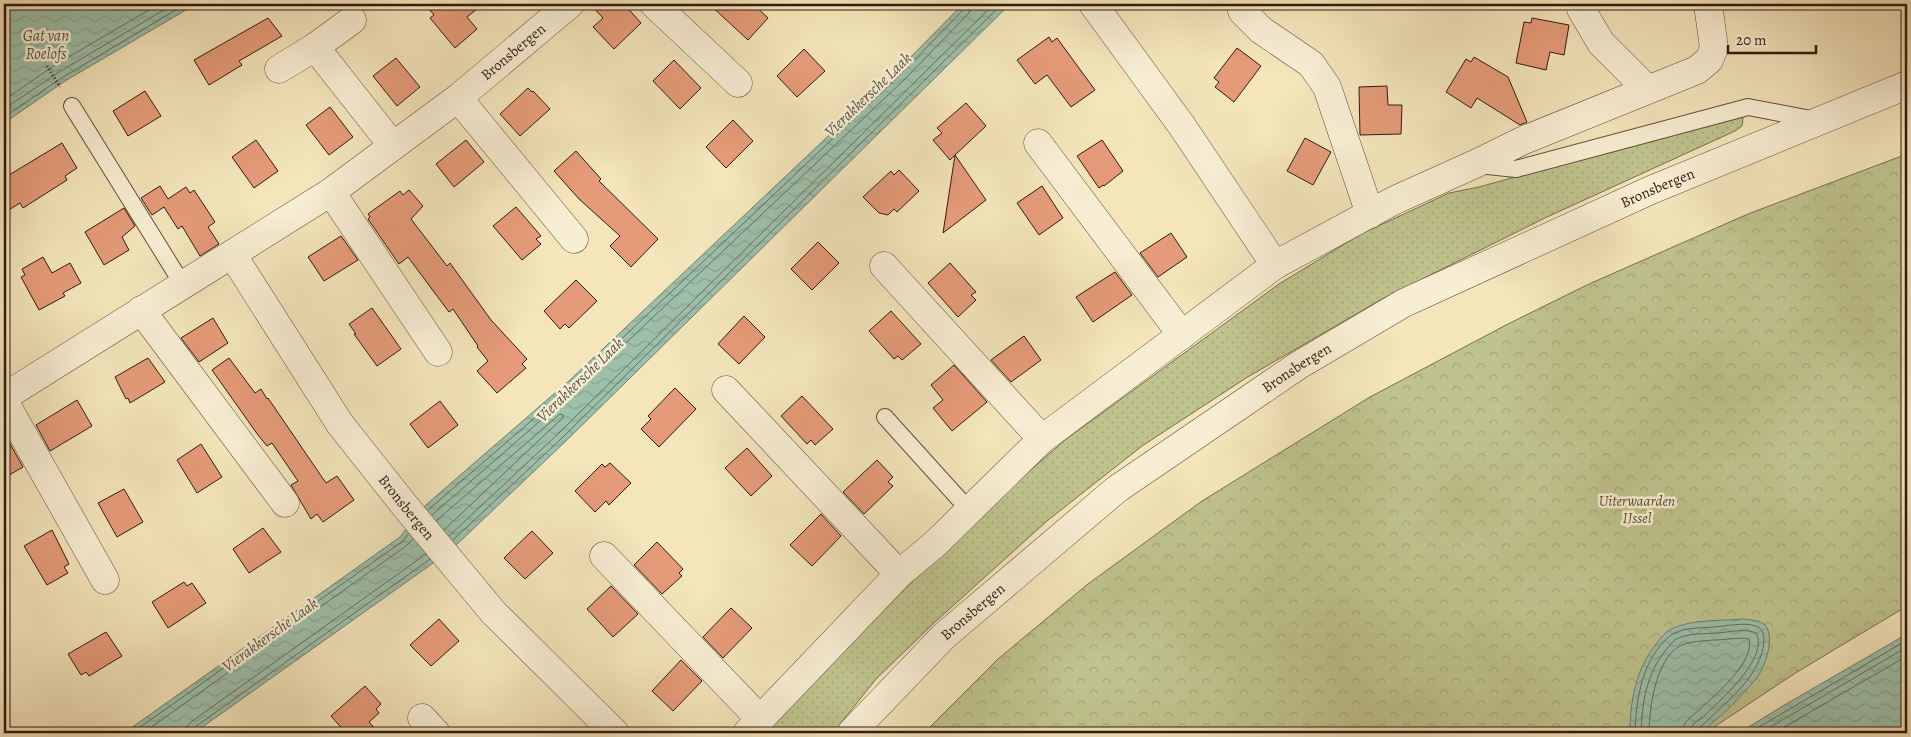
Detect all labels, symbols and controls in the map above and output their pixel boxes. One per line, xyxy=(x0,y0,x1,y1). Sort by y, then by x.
street label: Bronsbergen xyxy=(477,19,550,85)
scale bar xyxy=(1728,22,1816,54)
water label: Gat van Roelofs xyxy=(23,25,69,65)
text: 20 m xyxy=(1736,30,1767,50)
water label: Vierakkersche Laak xyxy=(820,48,916,142)
street label: Bronsbergen xyxy=(1617,163,1698,213)
water label: Vierakkersche Laak xyxy=(532,333,628,427)
street label: Bronsbergen xyxy=(1258,338,1335,397)
street label: Bronsbergen xyxy=(374,470,439,544)
park label: Uiterwaarden IJssel xyxy=(1599,491,1675,528)
street label: Bronsbergen xyxy=(936,579,1009,645)
water label: Vierakkersche Laak xyxy=(218,593,322,677)

